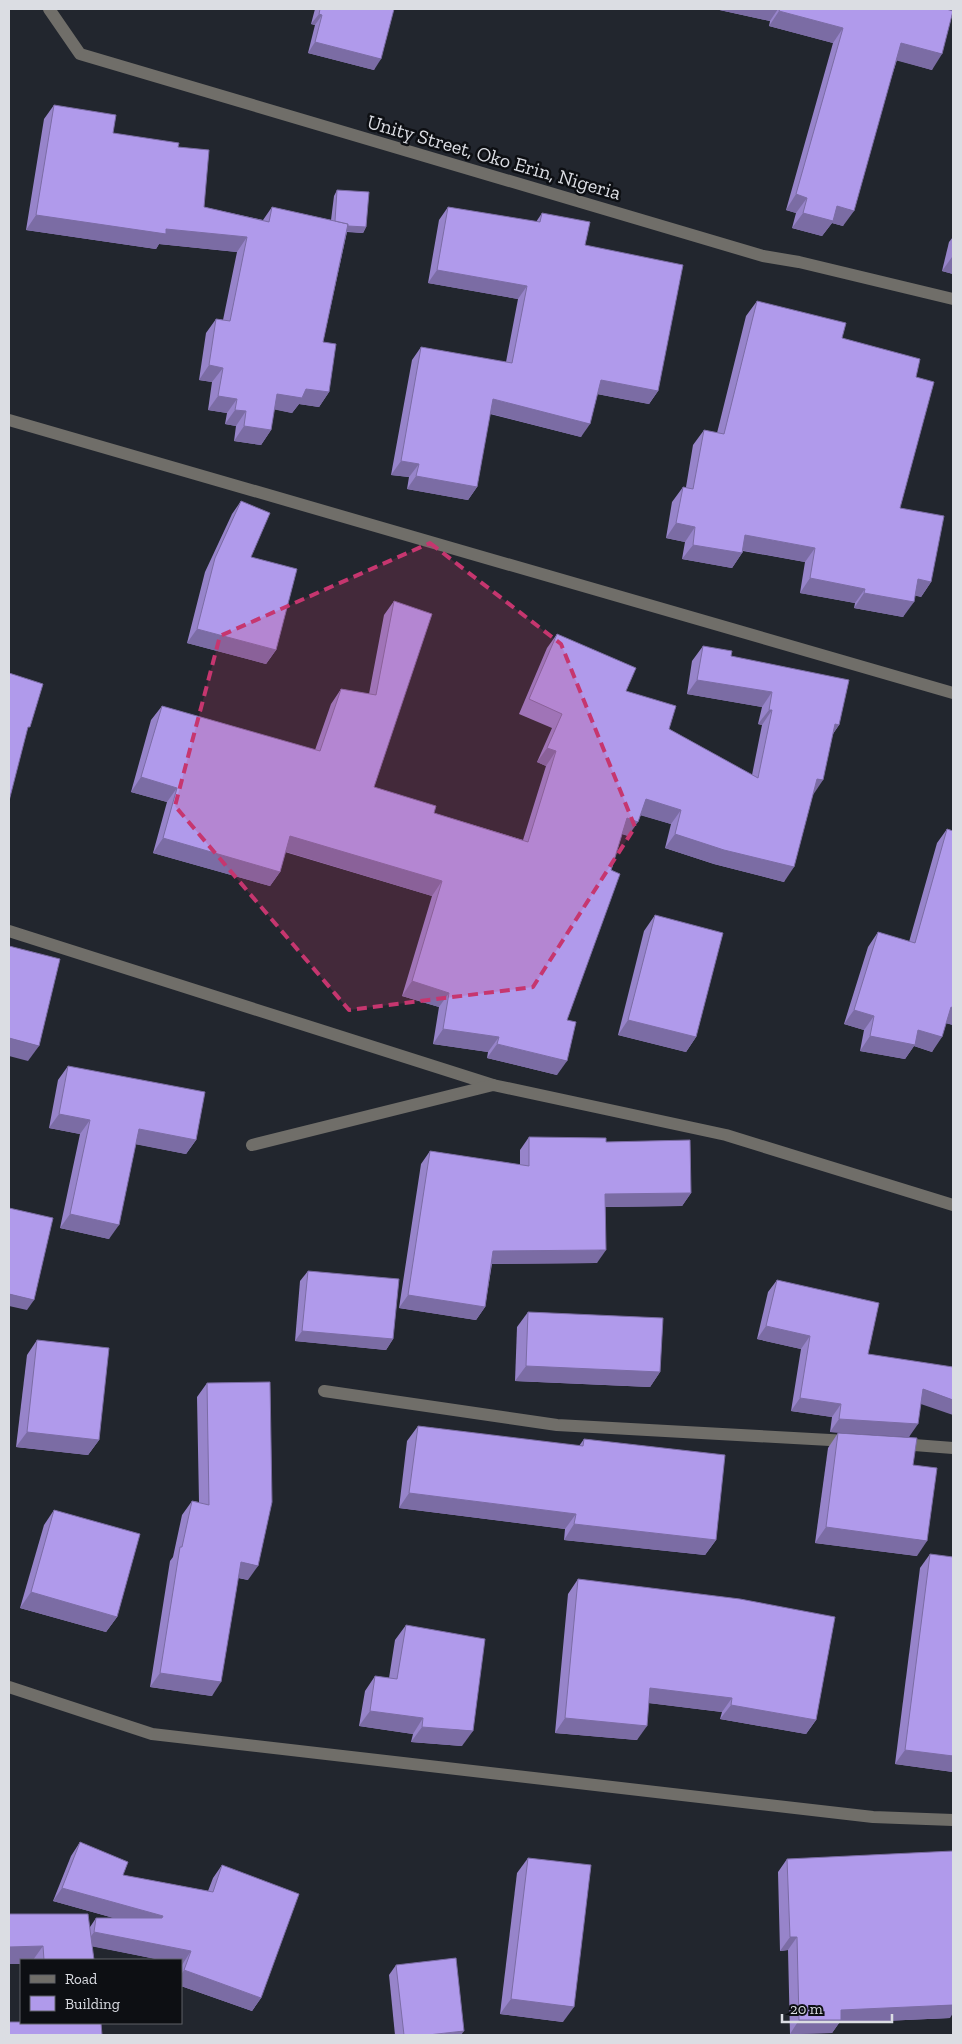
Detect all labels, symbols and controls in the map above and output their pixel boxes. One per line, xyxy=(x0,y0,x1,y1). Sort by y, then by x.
street label: Unity Street, Oko Erin, Nigeria xyxy=(364,109,624,205)
legend xyxy=(20,1959,182,2024)
text: Road xyxy=(65,1970,98,1988)
scale bar xyxy=(782,1992,892,2024)
text: Building xyxy=(65,1995,120,2013)
text: 20 m xyxy=(790,2000,823,2018)

